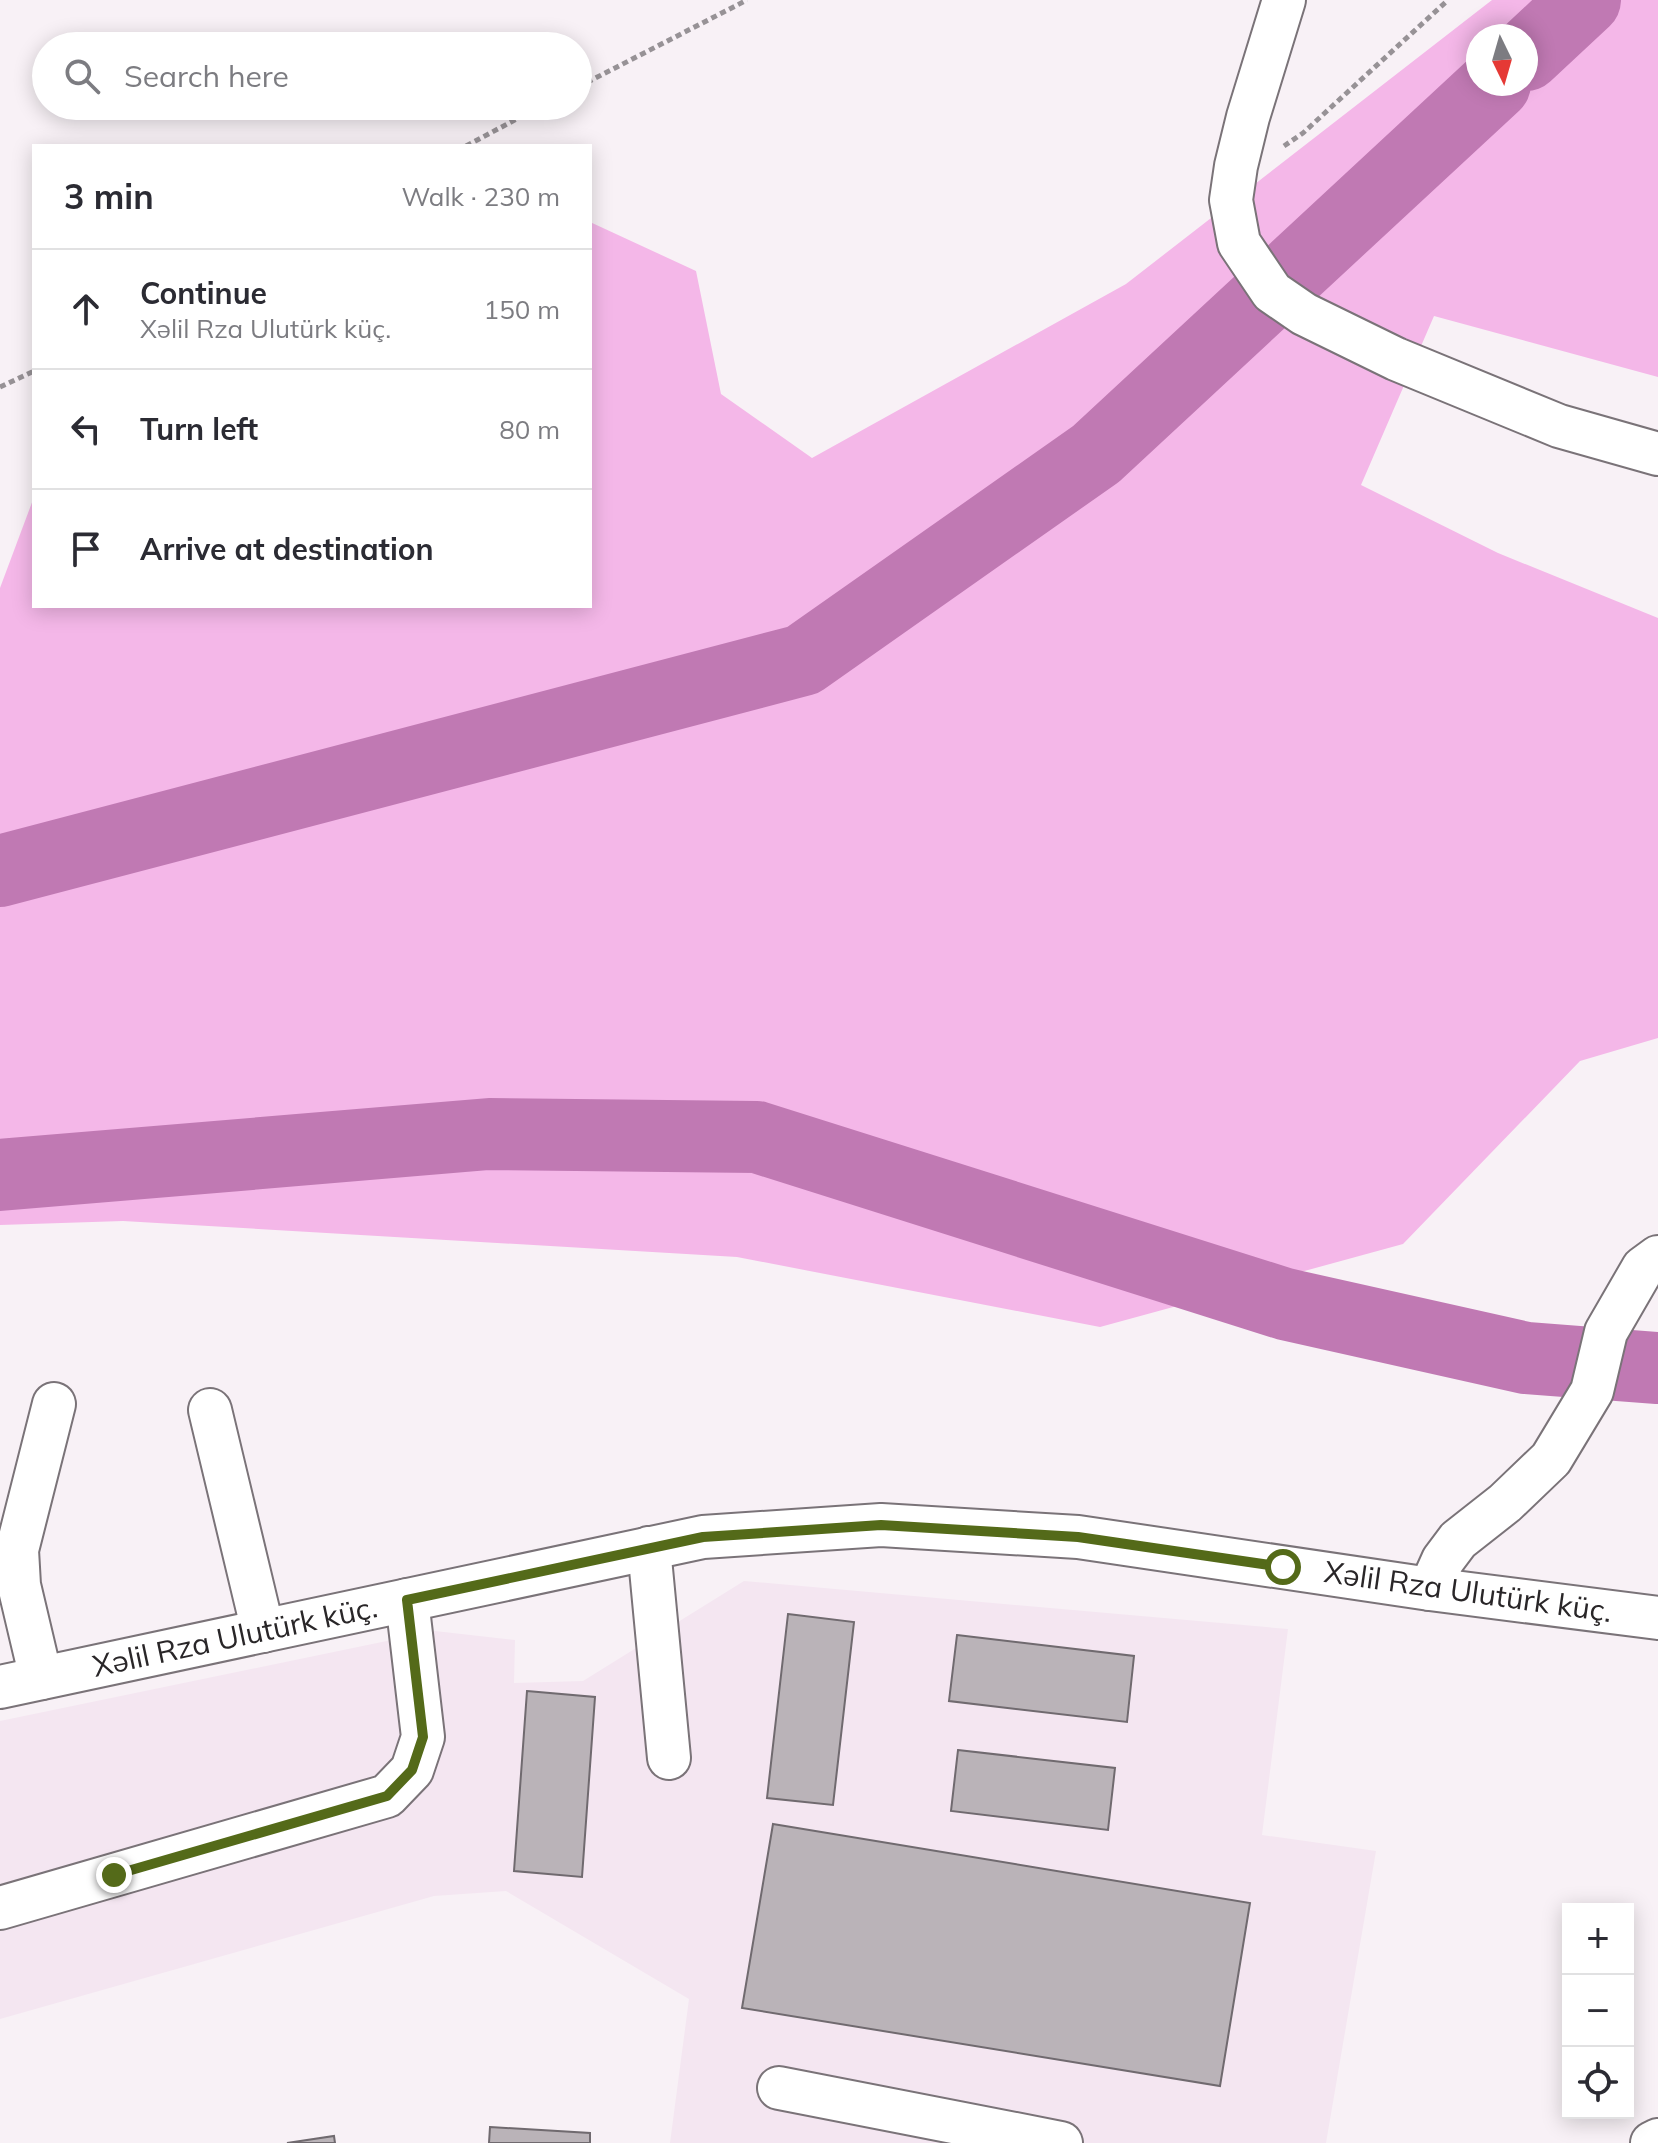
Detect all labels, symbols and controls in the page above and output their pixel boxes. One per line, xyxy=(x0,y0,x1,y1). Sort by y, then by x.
north arrow xyxy=(1466,24,1538,96)
search box xyxy=(32,32,592,120)
icon: search xyxy=(60,54,104,98)
text: Search here xyxy=(124,57,289,95)
text: 3 min xyxy=(64,175,154,218)
text: Walk · 230 m xyxy=(401,180,560,213)
text: Continue xyxy=(140,274,267,312)
icon: ahead xyxy=(64,287,108,331)
text: 150 m xyxy=(484,293,560,326)
text: Xəlil Rza Ulutürk küç. xyxy=(140,312,391,345)
icon: left xyxy=(64,407,108,451)
text: Turn left xyxy=(140,410,258,448)
text: 80 m xyxy=(499,413,560,446)
icon: arrive xyxy=(64,527,108,571)
text: Arrive at destination xyxy=(140,530,434,568)
route start xyxy=(1265,1549,1301,1585)
street label: Xəlil Rza Ulutürk küç. xyxy=(1322,1552,1614,1630)
street label: Xəlil Rza Ulutürk küç. xyxy=(89,1587,381,1685)
route end xyxy=(96,1857,132,1893)
map controls xyxy=(1562,1903,1634,2119)
button: + xyxy=(1562,1903,1634,1975)
button: − xyxy=(1562,1975,1634,2047)
button: locate xyxy=(1562,2047,1634,2119)

